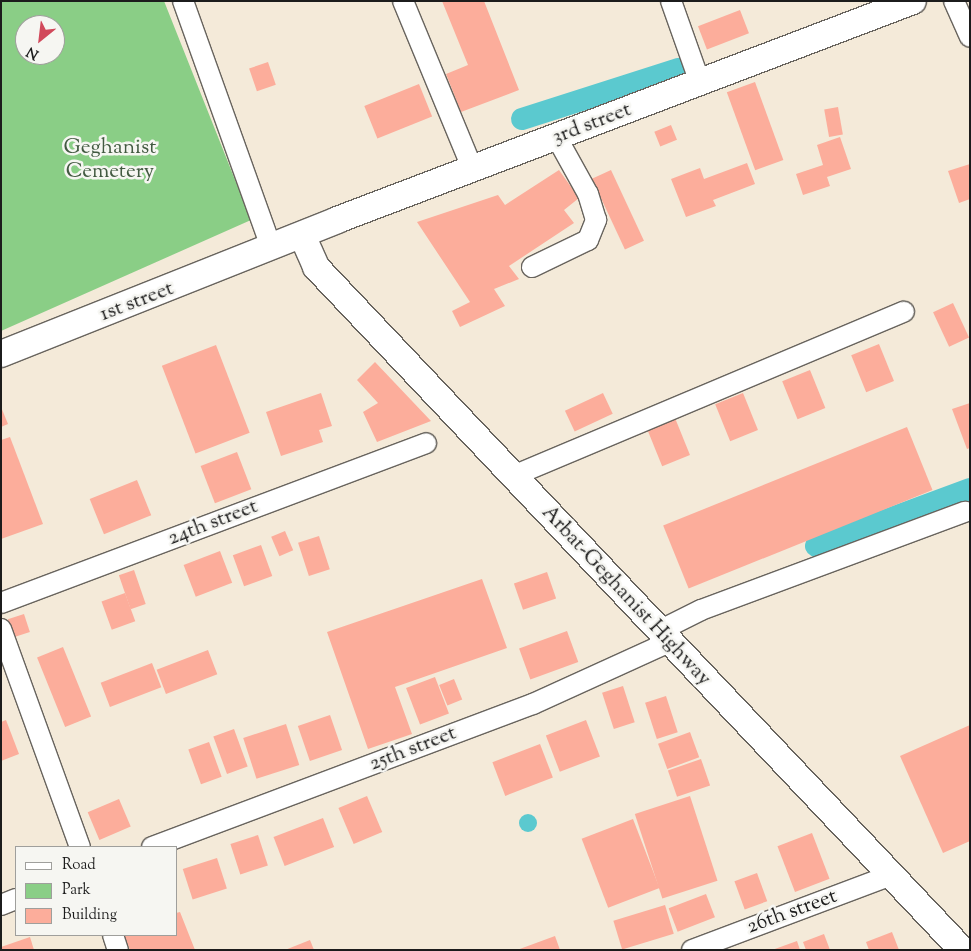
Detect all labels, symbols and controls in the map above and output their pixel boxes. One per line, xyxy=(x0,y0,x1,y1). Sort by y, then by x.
north arrow xyxy=(15,15,65,65)
text: N xyxy=(23,41,43,64)
street label: 3rd street xyxy=(549,97,635,151)
park label: Geghanist Cemetery xyxy=(63,135,157,185)
street label: 1st street xyxy=(97,276,177,328)
street label: 24th street xyxy=(165,494,261,552)
street label: Arbat-Geghanist Highway xyxy=(536,501,716,691)
street label: 25th street xyxy=(366,721,460,777)
legend xyxy=(15,846,178,936)
text: Road xyxy=(62,855,96,876)
text: Park xyxy=(62,880,91,901)
street label: 26th street xyxy=(743,884,841,940)
text: Building xyxy=(62,905,117,926)

